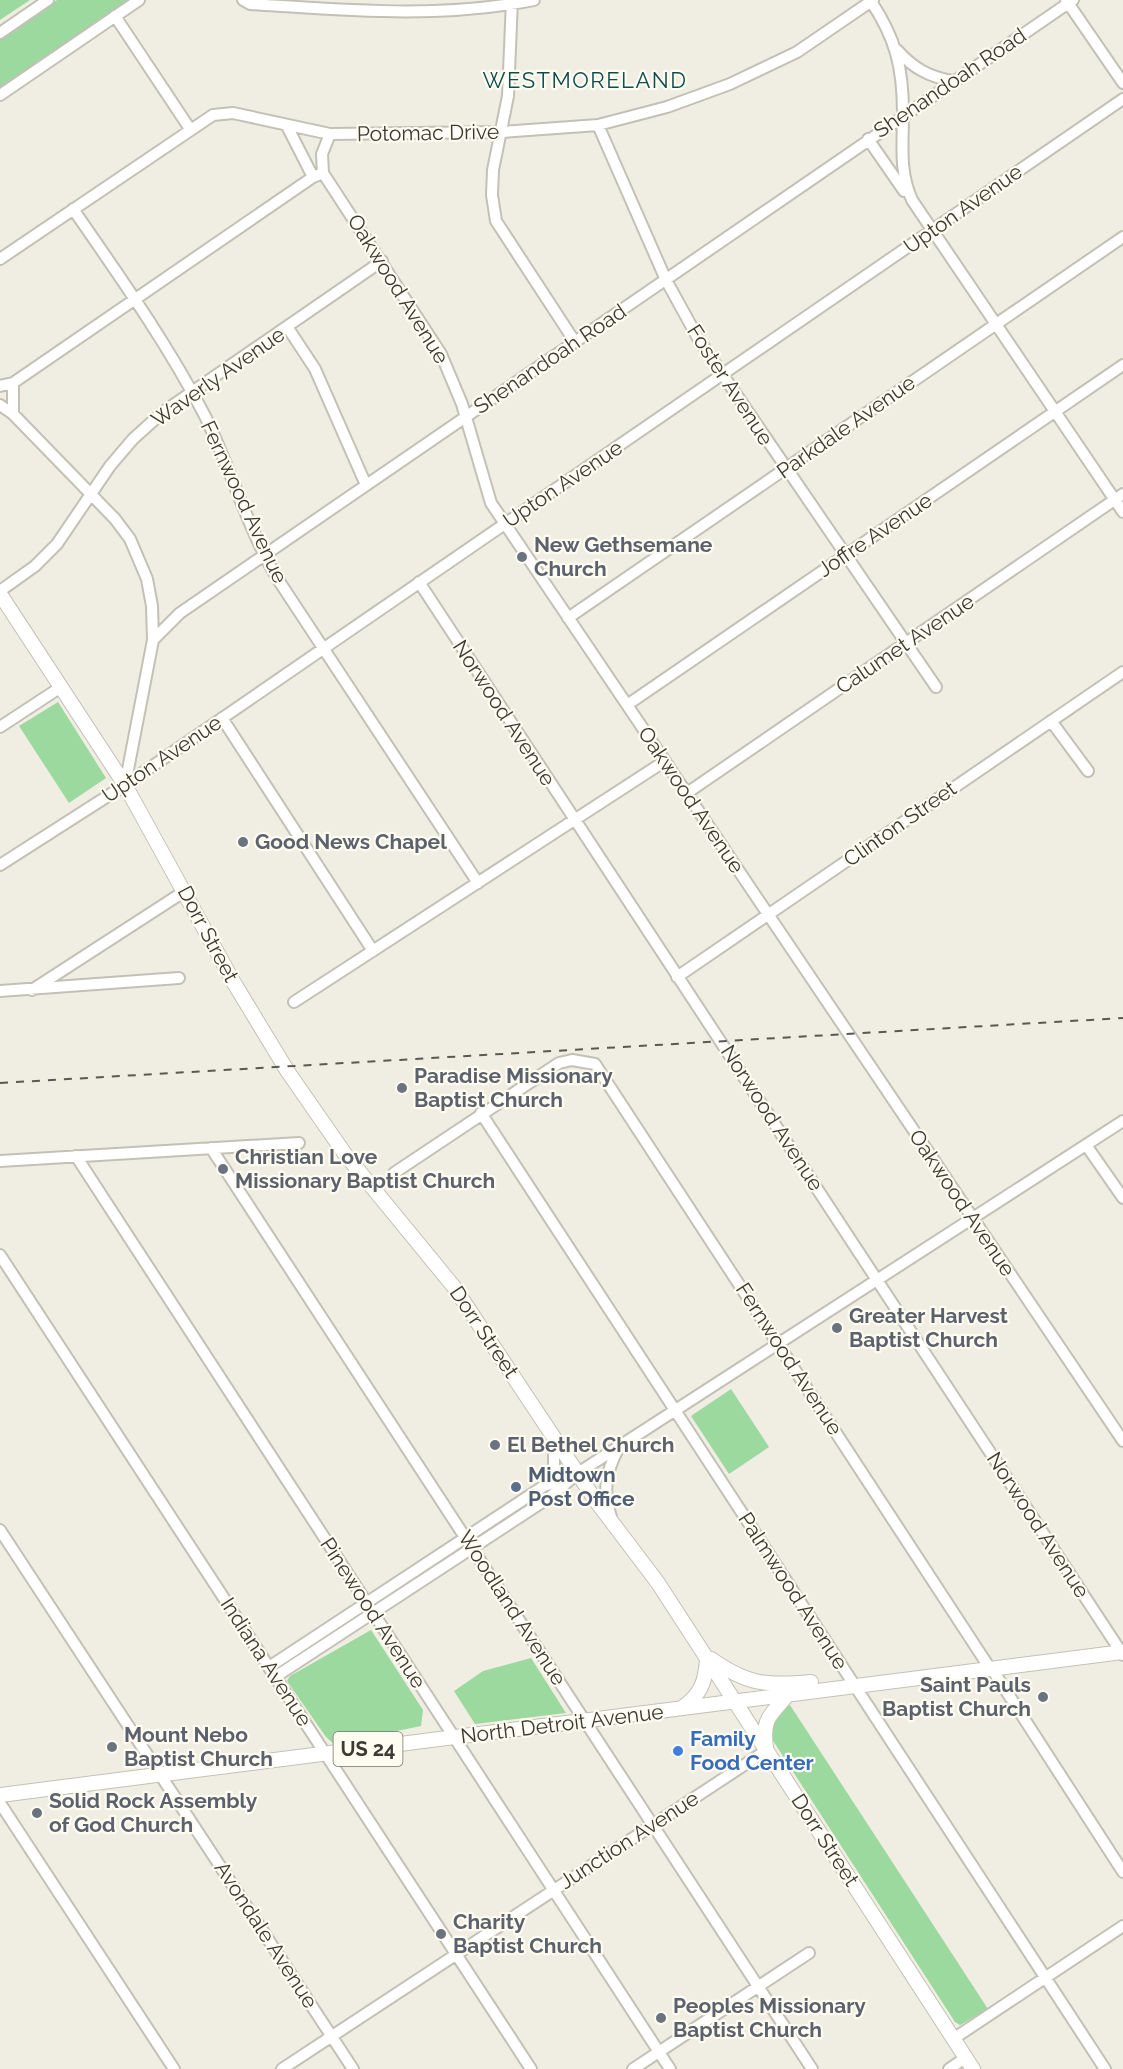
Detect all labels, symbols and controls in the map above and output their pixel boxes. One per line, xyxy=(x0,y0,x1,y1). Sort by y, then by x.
street label: Shenandoah Road xyxy=(869,22,1031,143)
district label: WESTMORELAND xyxy=(482,67,688,93)
street label: Potomac Drive xyxy=(357,119,499,146)
street label: Upton Avenue xyxy=(899,159,1027,259)
street label: Oakwood Avenue xyxy=(342,209,454,368)
street label: Shenandoah Road xyxy=(469,298,631,419)
street label: Foster Avenue xyxy=(682,320,779,450)
street label: Waverly Avenue xyxy=(146,321,289,432)
street label: Parkdale Avenue xyxy=(772,370,920,484)
street label: Fernwood Avenue xyxy=(196,417,293,587)
street label: Upton Avenue xyxy=(498,434,627,533)
street label: Joffre Avenue xyxy=(813,487,937,582)
place label: New Gethsemane Church xyxy=(534,532,713,581)
marker: New Gethsemane Church xyxy=(515,550,529,564)
street label: Calumet Avenue xyxy=(831,588,978,699)
street label: Norwood Avenue xyxy=(448,635,561,790)
street label: Upton Avenue xyxy=(97,709,226,808)
street label: Oakwood Avenue xyxy=(633,722,750,878)
street label: Clinton Street xyxy=(838,775,961,872)
place label: Good News Chapel xyxy=(255,829,447,854)
marker: Good News Chapel xyxy=(236,835,250,849)
street label: Dorr Street xyxy=(173,881,244,986)
street label: Norwood Avenue xyxy=(716,1040,829,1195)
place label: Paradise Missionary Baptist Church xyxy=(414,1063,613,1112)
marker: Paradise Missionary Baptist Church xyxy=(395,1081,409,1095)
street label: Oakwood Avenue xyxy=(904,1125,1021,1281)
place label: Christian Love Missionary Baptist Church xyxy=(235,1144,495,1193)
marker: Christian Love Missionary Baptist Church xyxy=(216,1162,230,1176)
street label: Fernwood Avenue xyxy=(731,1278,848,1440)
street label: Dorr Street xyxy=(445,1281,524,1382)
place label: Greater Harvest Baptist Church xyxy=(849,1303,1008,1352)
marker: Greater Harvest Baptist Church xyxy=(830,1321,844,1335)
place label: El Bethel Church xyxy=(507,1432,675,1457)
marker: El Bethel Church xyxy=(488,1438,502,1452)
street label: Norwood Avenue xyxy=(982,1447,1095,1602)
place label: Midtown Post Office xyxy=(528,1462,635,1511)
marker: Midtown Post Office xyxy=(509,1480,523,1494)
street label: Palmwood Avenue xyxy=(733,1507,854,1674)
street label: Woodland Avenue xyxy=(453,1526,572,1690)
street label: Pinewood Avenue xyxy=(315,1533,432,1693)
street label: Indiana Avenue xyxy=(215,1593,317,1731)
place label: Saint Pauls Baptist Church xyxy=(882,1672,1031,1721)
marker: Saint Pauls Baptist Church xyxy=(1036,1690,1050,1704)
street label: North Detroit Avenue xyxy=(459,1699,665,1748)
place label: Mount Nebo Baptist Church xyxy=(124,1722,273,1771)
place label: Family Food Center xyxy=(690,1726,814,1775)
road number: US 24 xyxy=(334,1732,403,1766)
marker: Mount Nebo Baptist Church xyxy=(105,1740,119,1754)
marker: Family Food Center xyxy=(671,1744,685,1758)
street label: Junction Avenue xyxy=(554,1785,703,1894)
place label: Solid Rock Assembly of God Church xyxy=(49,1788,258,1837)
street label: Dorr Street xyxy=(786,1789,865,1891)
marker: Solid Rock Assembly of God Church xyxy=(30,1806,44,1820)
street label: Avondale Avenue xyxy=(210,1857,323,2013)
place label: Charity Baptist Church xyxy=(453,1909,602,1958)
marker: Charity Baptist Church xyxy=(434,1927,448,1941)
place label: Peoples Missionary Baptist Church xyxy=(673,1993,866,2042)
marker: Peoples Missionary Baptist Church xyxy=(654,2011,668,2025)

